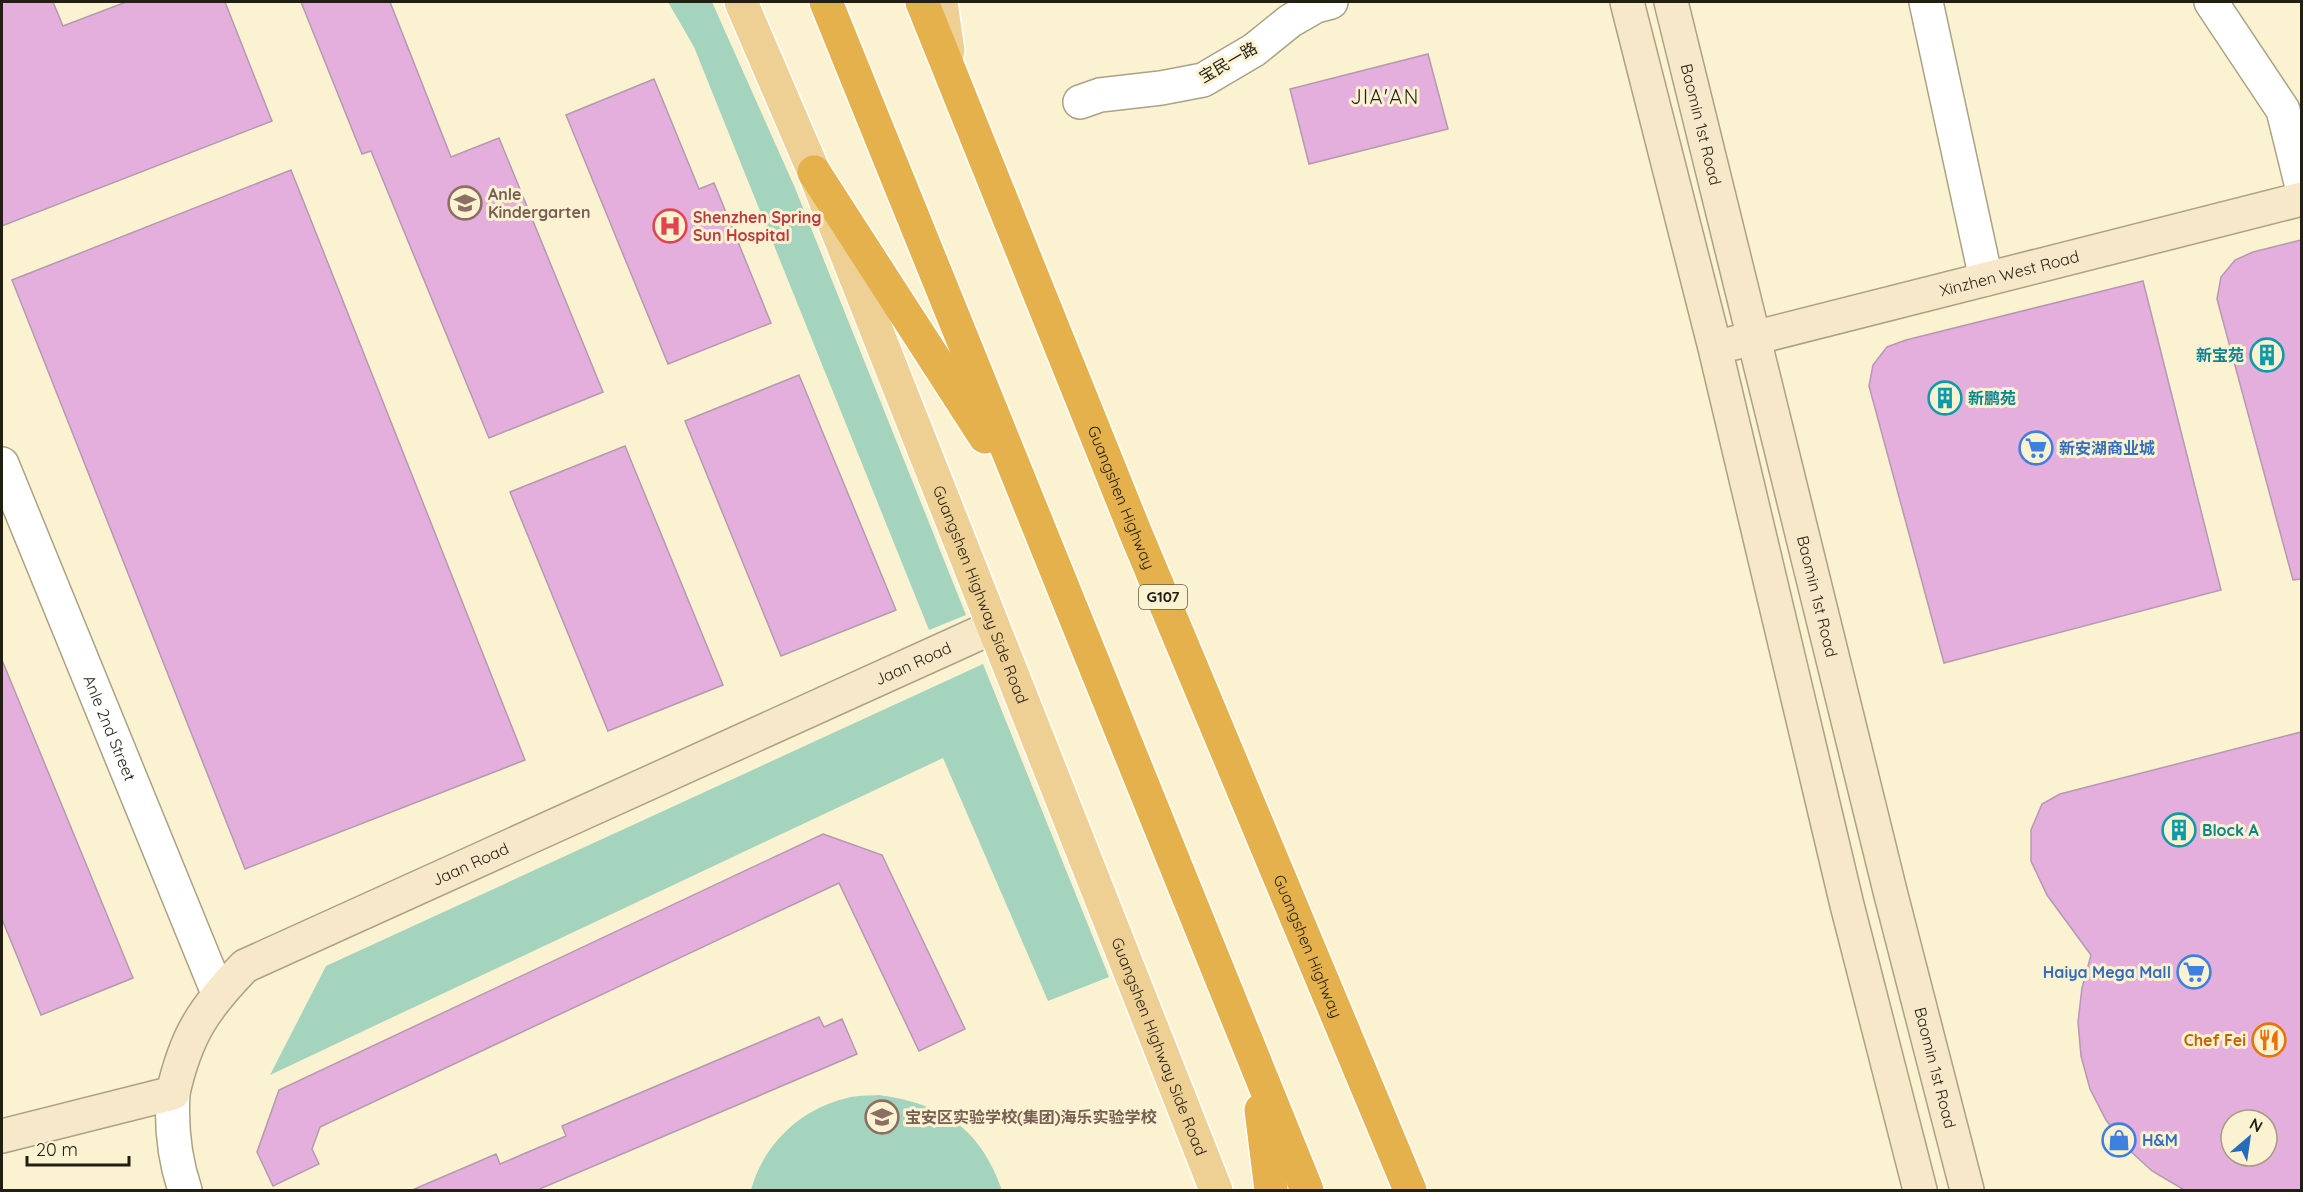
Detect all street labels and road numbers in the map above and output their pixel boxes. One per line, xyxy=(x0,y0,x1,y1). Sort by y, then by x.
street label: 宝民一路 xyxy=(1195,37,1261,87)
street label: Baomin 1st Road xyxy=(1677,62,1726,187)
street label: Xinzhen West Road xyxy=(1937,246,2081,300)
street label: Guangshen Highway xyxy=(1083,423,1160,572)
street label: Guangshen Highway Side Road xyxy=(929,482,1033,706)
street label: Baomin 1st Road xyxy=(1793,533,1842,659)
road number: G107 xyxy=(1139,585,1187,609)
street label: Jaan Road xyxy=(871,637,954,689)
street label: Anle 2nd Street xyxy=(79,672,140,784)
street label: Jaan Road xyxy=(429,838,512,890)
street label: Guangshen Highway xyxy=(1269,871,1347,1021)
street label: Guangshen Highway Side Road xyxy=(1107,934,1211,1158)
street label: Baomin 1st Road xyxy=(1910,1005,1961,1130)

